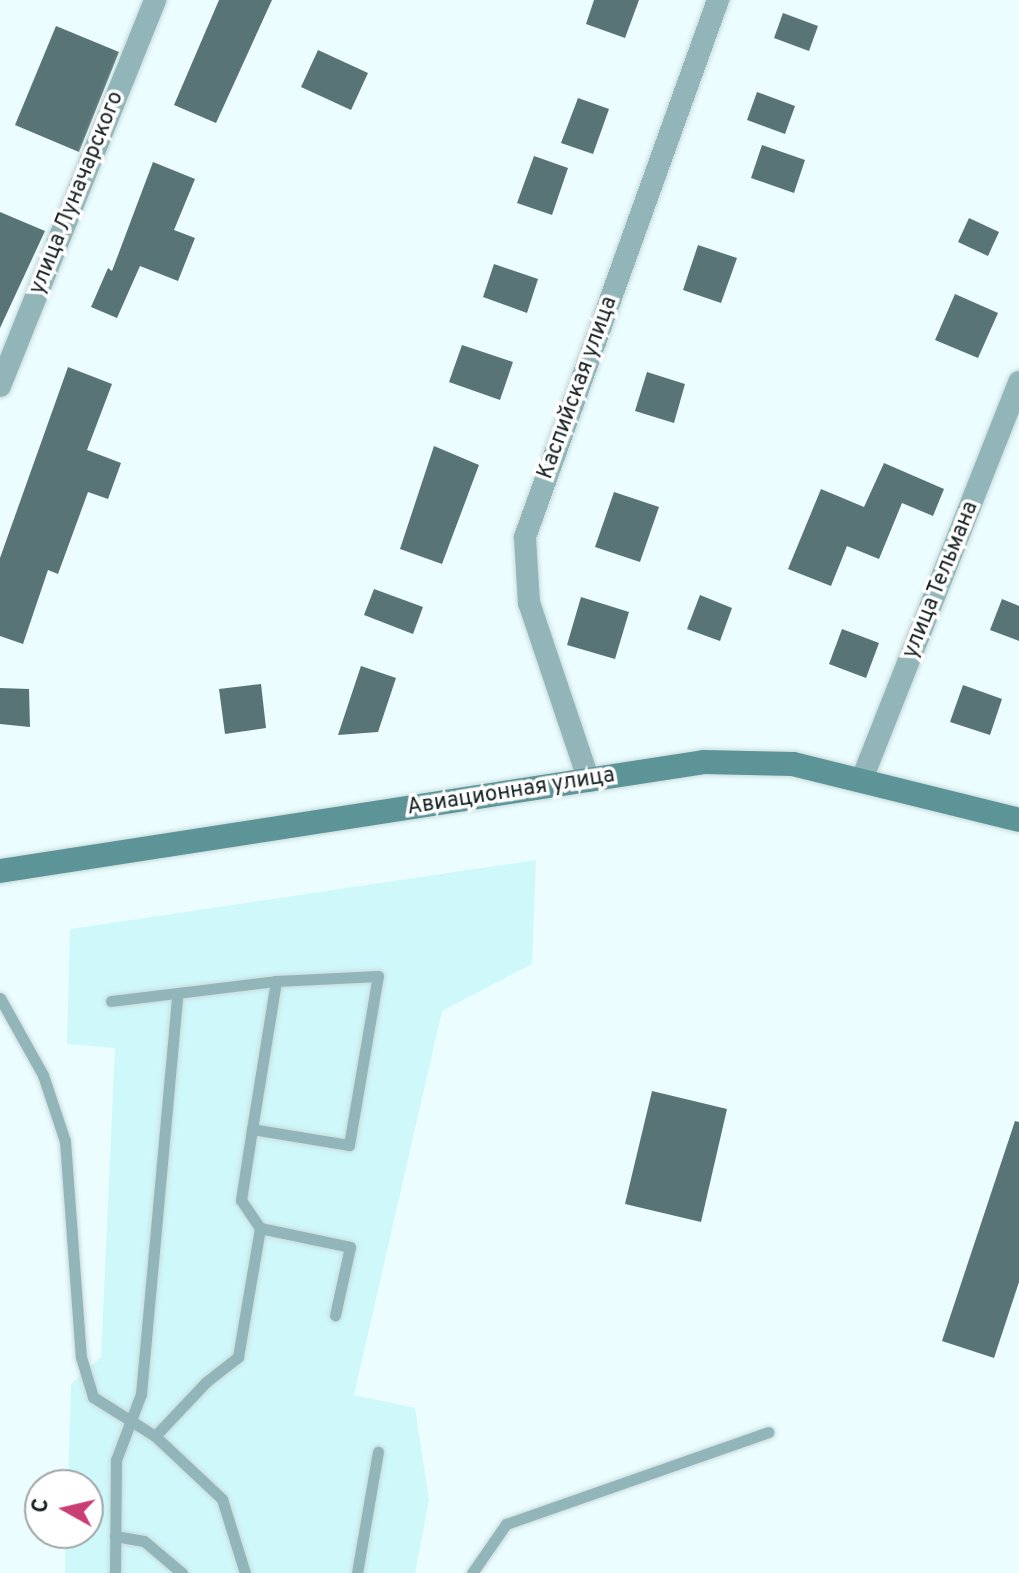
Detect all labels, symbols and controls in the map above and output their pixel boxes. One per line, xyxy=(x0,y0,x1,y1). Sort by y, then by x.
street label: улица Луначарского xyxy=(24,88,130,298)
street label: Каспийская улица xyxy=(533,293,623,483)
street label: улица Тельмана xyxy=(897,497,985,663)
street label: Авиационная улица xyxy=(405,763,617,821)
north arrow xyxy=(24,1469,104,1549)
text: С xyxy=(27,1497,56,1515)

